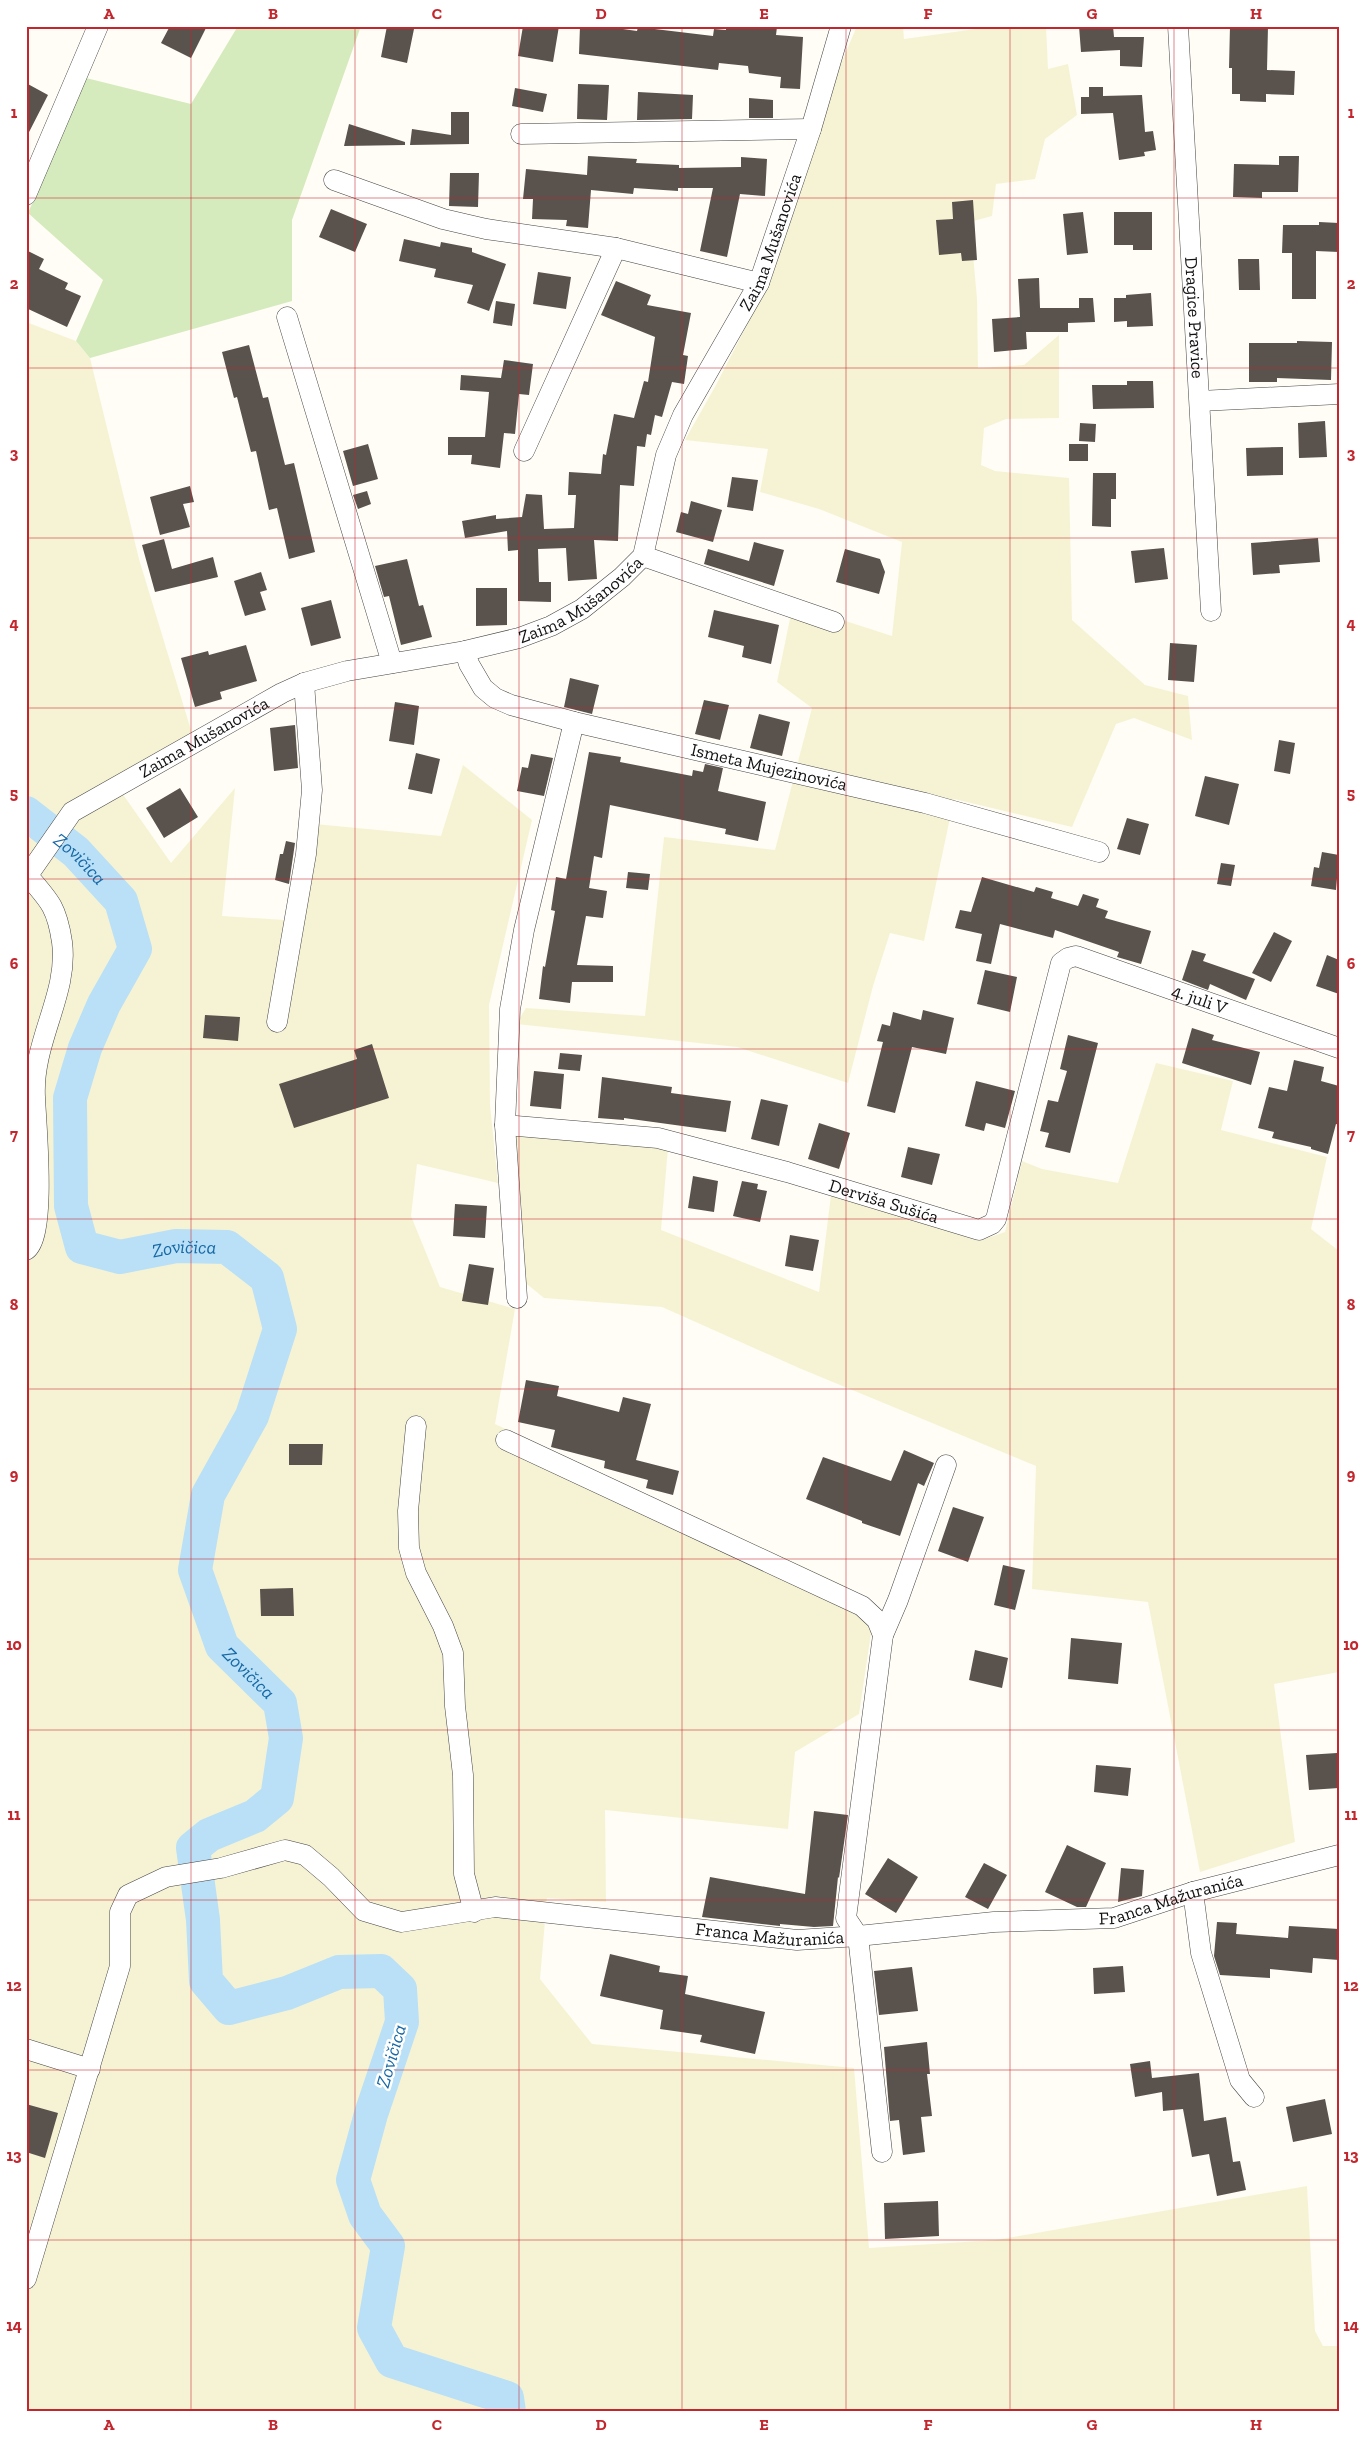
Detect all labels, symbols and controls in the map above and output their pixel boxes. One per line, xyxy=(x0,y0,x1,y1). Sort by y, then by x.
text: A xyxy=(104,4,115,23)
text: B xyxy=(268,4,278,23)
text: C xyxy=(432,4,442,23)
text: D xyxy=(595,4,607,23)
text: E xyxy=(759,4,769,23)
text: F xyxy=(923,4,933,23)
text: G xyxy=(1087,4,1098,23)
text: H xyxy=(1250,4,1262,23)
text: 1 xyxy=(11,103,18,122)
text: 1 xyxy=(1348,103,1355,122)
street label: Zaima Mušanovića xyxy=(734,170,806,315)
street label: Dragice Pravice xyxy=(1180,256,1209,379)
text: 2 xyxy=(10,274,19,293)
text: 2 xyxy=(1347,274,1356,293)
text: 3 xyxy=(10,444,19,463)
text: 3 xyxy=(1347,444,1356,463)
street label: Zaima Mušanovića xyxy=(516,551,648,648)
text: 4 xyxy=(9,614,19,633)
text: 4 xyxy=(1346,614,1356,633)
street label: Zaima Mušanovića xyxy=(135,692,273,783)
street label: Ismeta Mujezinovića xyxy=(689,738,850,796)
text: 5 xyxy=(10,784,18,803)
text: 5 xyxy=(1347,784,1355,803)
water label: Zovičica xyxy=(49,828,111,889)
text: 6 xyxy=(10,954,19,973)
text: 6 xyxy=(1347,954,1356,973)
street label: 4. juli V xyxy=(1169,979,1230,1019)
text: 7 xyxy=(10,1125,18,1144)
text: 7 xyxy=(1347,1125,1355,1144)
street label: Derviša Sušića xyxy=(826,1174,941,1228)
water label: Zovičica xyxy=(150,1234,216,1262)
text: 8 xyxy=(10,1295,19,1314)
text: 8 xyxy=(1347,1295,1356,1314)
text: 9 xyxy=(10,1465,19,1484)
text: 9 xyxy=(1347,1465,1356,1484)
text: 10 xyxy=(6,1635,22,1654)
text: 10 xyxy=(1343,1635,1359,1654)
water label: Zovičica xyxy=(218,1642,280,1704)
text: 11 xyxy=(8,1805,21,1824)
text: 11 xyxy=(1345,1805,1358,1824)
street label: Franca Mažuranića xyxy=(1099,1869,1245,1929)
street label: Franca Mažuranića xyxy=(694,1918,845,1951)
text: 12 xyxy=(6,1976,22,1995)
text: 12 xyxy=(1343,1976,1359,1995)
water label: Zovičica xyxy=(371,2022,411,2090)
text: 13 xyxy=(7,2146,22,2165)
text: 13 xyxy=(1344,2146,1359,2165)
text: 14 xyxy=(6,2316,22,2335)
text: 14 xyxy=(1343,2316,1359,2335)
text: A xyxy=(104,2415,115,2434)
text: B xyxy=(268,2415,278,2434)
text: C xyxy=(432,2415,442,2434)
text: D xyxy=(595,2415,607,2434)
text: E xyxy=(759,2415,769,2434)
text: F xyxy=(923,2415,933,2434)
text: G xyxy=(1087,2415,1098,2434)
text: H xyxy=(1250,2415,1262,2434)

